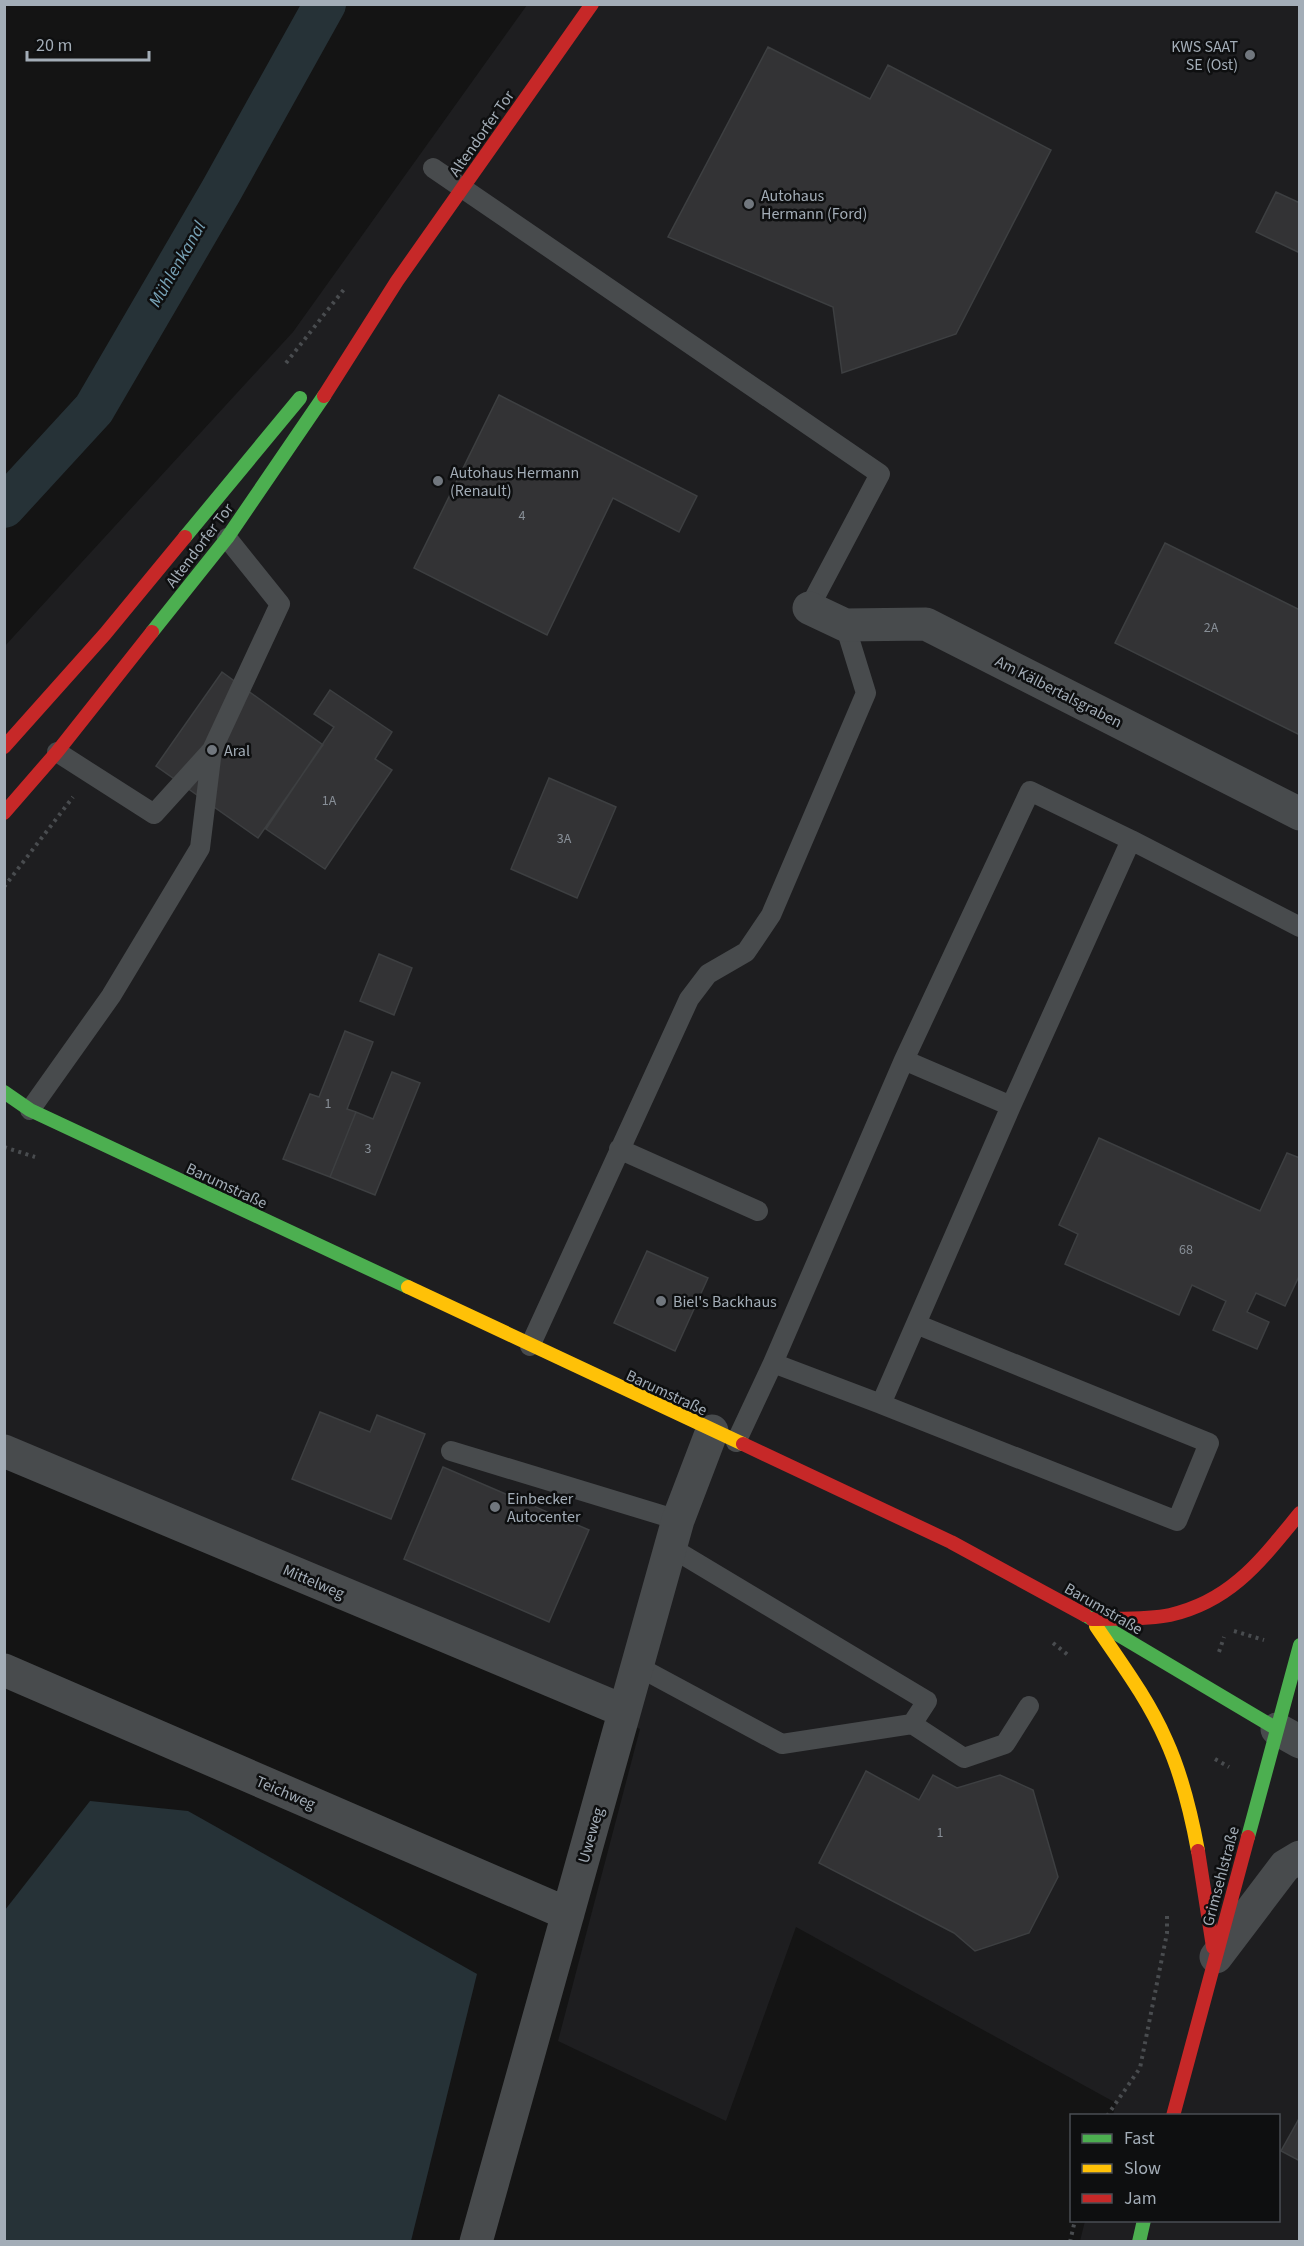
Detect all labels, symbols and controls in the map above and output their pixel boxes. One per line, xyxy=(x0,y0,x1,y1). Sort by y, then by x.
scale bar xyxy=(27,24,148,62)
text: 20 m xyxy=(36,33,72,58)
place label: KWS SAAT SE (Ost) xyxy=(1171,36,1238,76)
marker: KWS SAAT SE (Ost) xyxy=(1243,48,1257,62)
street label: Altendorfer Tor xyxy=(444,86,520,181)
place label: Autohaus Hermann (Ford) xyxy=(761,185,867,225)
marker: Autohaus Hermann (Ford) xyxy=(742,197,756,211)
water label: Mühlenkanal xyxy=(143,216,212,312)
place label: Autohaus Hermann (Renault) xyxy=(450,462,579,502)
marker: Autohaus Hermann (Renault) xyxy=(431,474,445,488)
street label: Altendorfer Tor xyxy=(161,498,239,592)
house number: 4 xyxy=(519,506,526,526)
house number: 2A xyxy=(1204,618,1219,638)
street label: Am Kälbertalsgraben xyxy=(991,650,1126,733)
place label: Aral xyxy=(224,740,250,762)
marker: Aral xyxy=(205,743,219,757)
house number: 1A xyxy=(322,791,337,811)
house number: 3A xyxy=(557,829,572,849)
house number: 1 xyxy=(325,1094,332,1114)
house number: 3 xyxy=(365,1139,372,1159)
street label: Barumstraße xyxy=(182,1158,271,1214)
house number: 68 xyxy=(1179,1240,1193,1260)
place label: Biel's Backhaus xyxy=(673,1291,777,1313)
marker: Biel's Backhaus xyxy=(654,1294,668,1308)
street label: Barumstraße xyxy=(622,1365,711,1421)
place label: Einbecker Autocenter xyxy=(507,1488,581,1528)
marker: Einbecker Autocenter xyxy=(488,1500,502,1514)
street label: Mittelweg xyxy=(279,1559,348,1605)
street label: Barumstraße xyxy=(1060,1578,1147,1640)
street label: Teichweg xyxy=(252,1771,319,1815)
street label: Uweweg xyxy=(573,1805,609,1866)
house number: 1 xyxy=(937,1823,944,1843)
street label: Grimsehlstraße xyxy=(1197,1824,1245,1928)
legend xyxy=(1070,2114,1280,2222)
text: Fast xyxy=(1124,2126,1155,2151)
text: Slow xyxy=(1124,2156,1161,2181)
text: Jam xyxy=(1124,2186,1157,2211)

